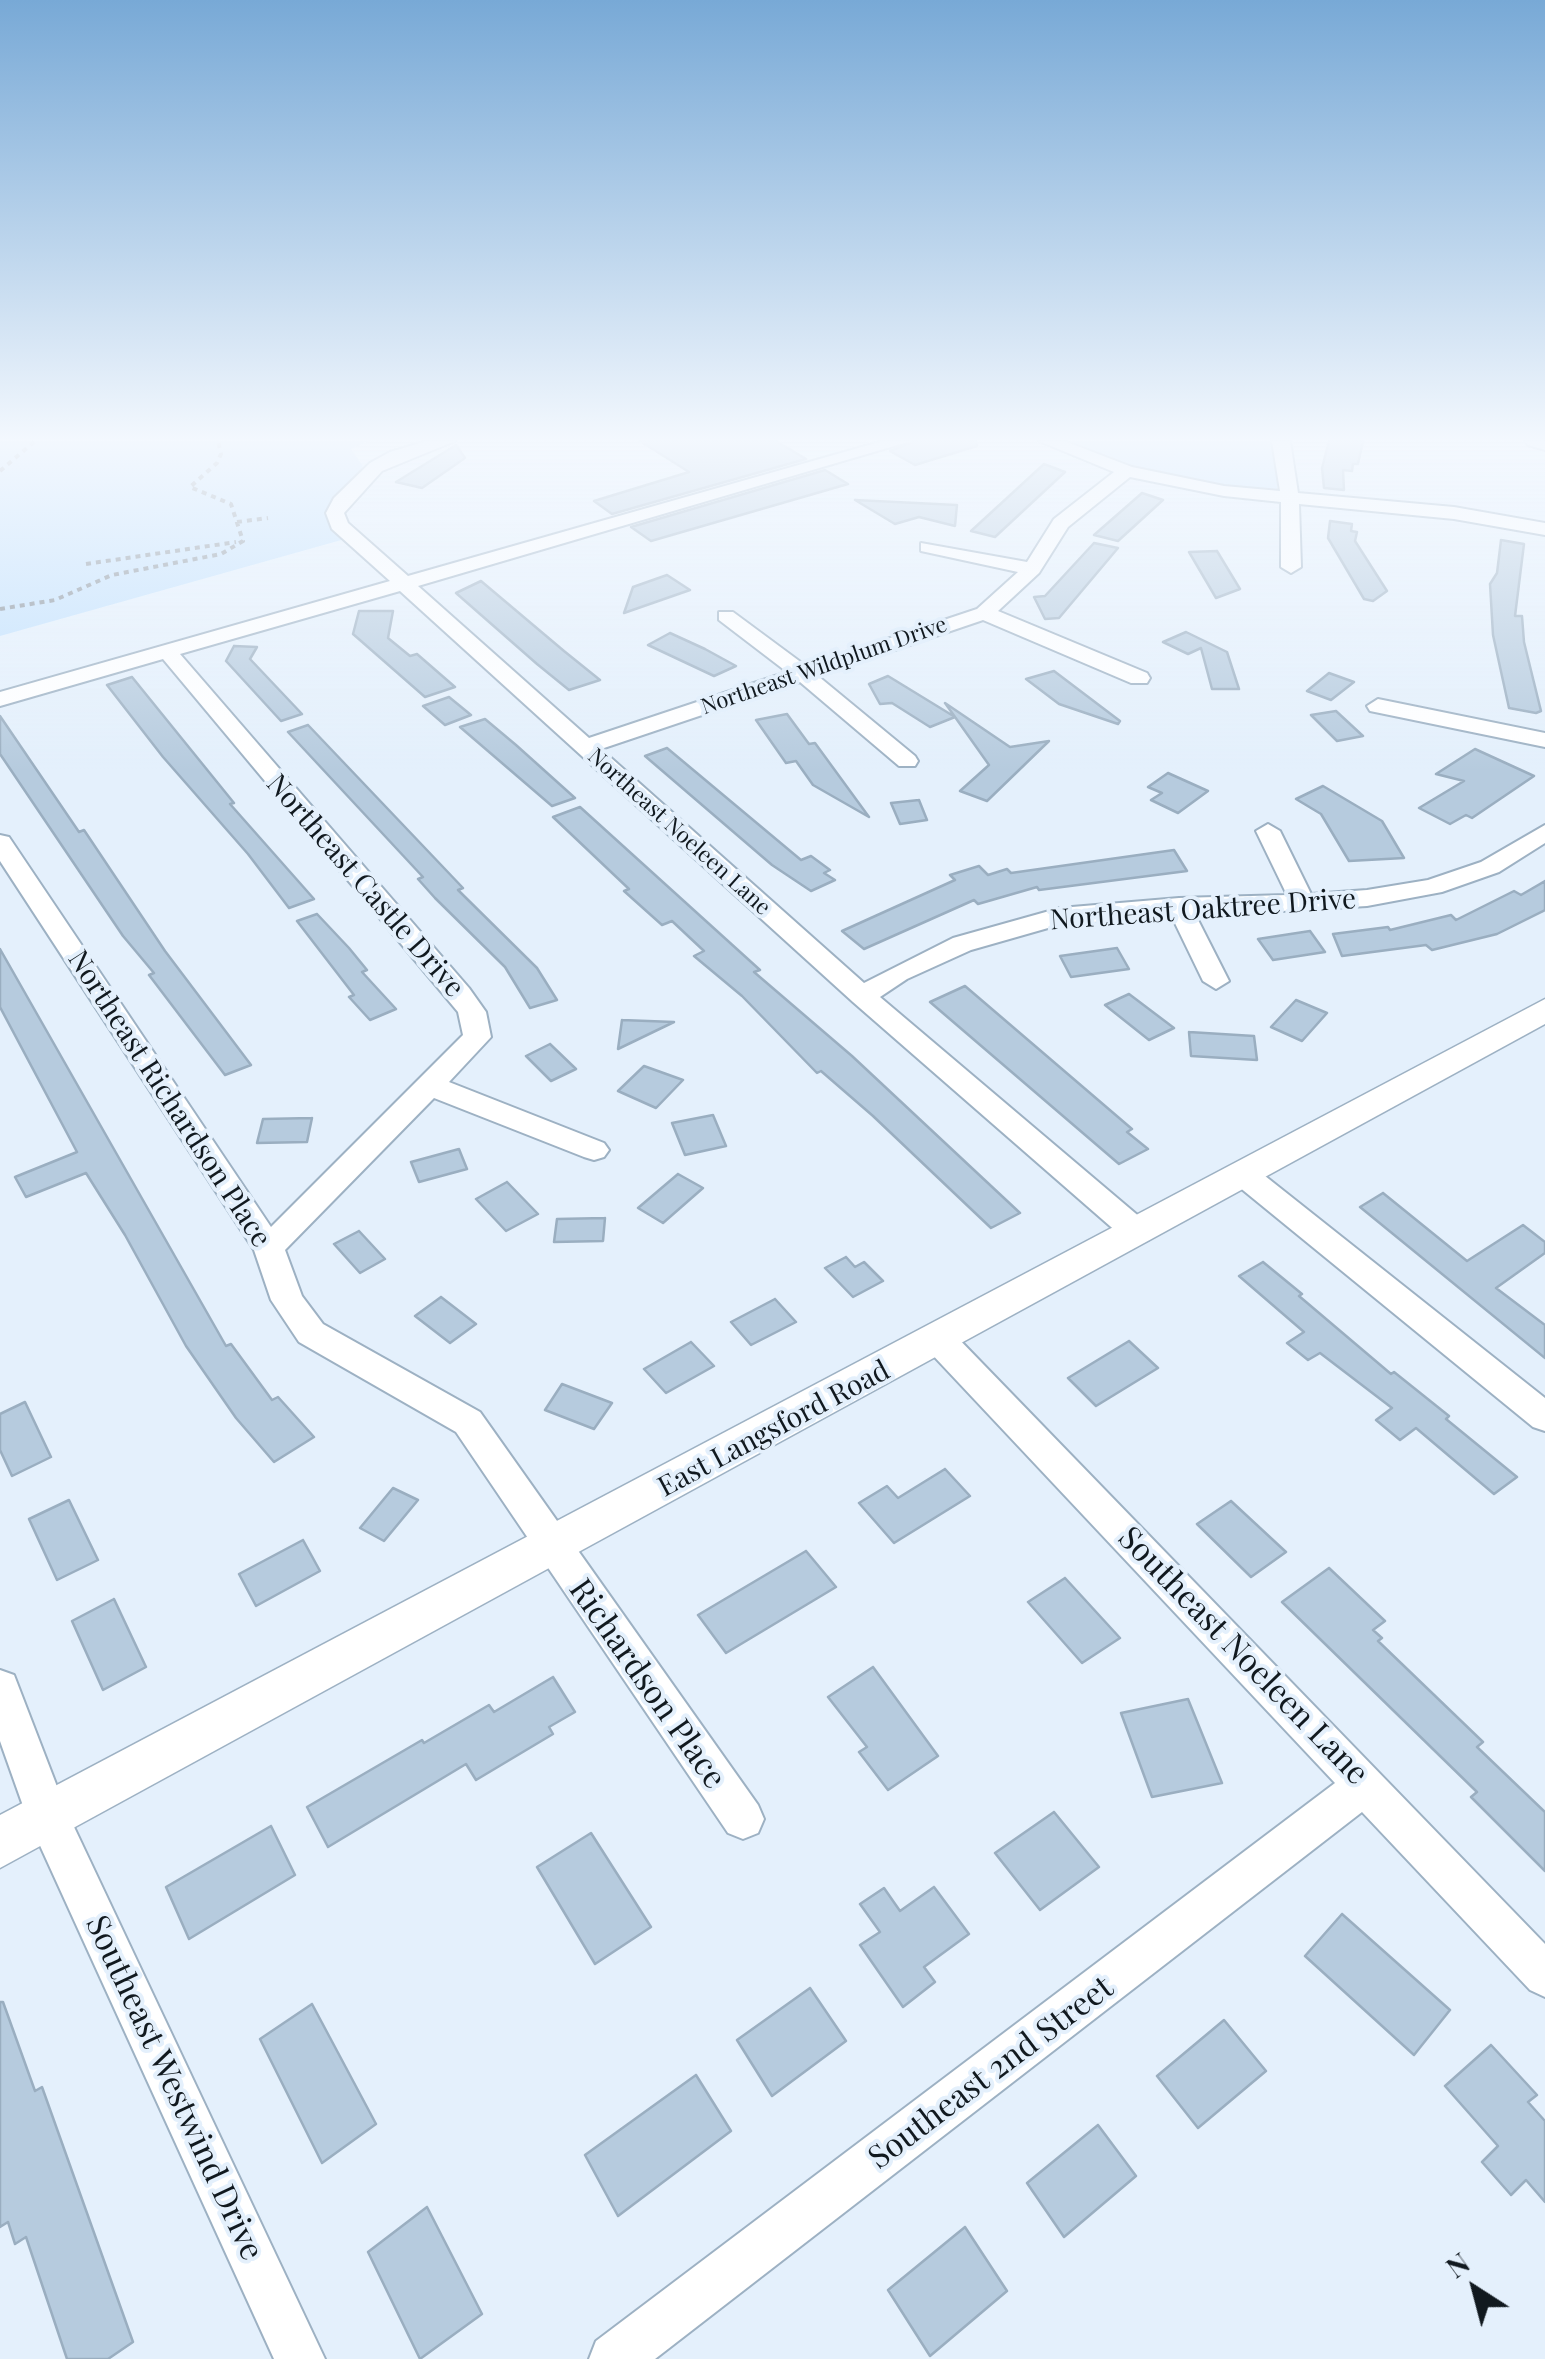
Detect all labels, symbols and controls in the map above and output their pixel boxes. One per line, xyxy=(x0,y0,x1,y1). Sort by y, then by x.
street label: Northeast Wildplum Drive xyxy=(698,611,950,721)
street label: Northeast Noeleen Lane xyxy=(582,743,776,921)
street label: Northeast Castle Drive xyxy=(259,768,471,1004)
street label: Northeast Oaktree Drive xyxy=(1049,883,1357,937)
street label: Northeast Richardson Place xyxy=(60,944,278,1254)
street label: East Langsford Road xyxy=(652,1354,896,1504)
street label: Southeast Noeleen Lane xyxy=(1110,1519,1376,1793)
street label: Richardson Place xyxy=(560,1572,734,1796)
street label: Southeast Westwind Drive xyxy=(77,1910,271,2266)
street label: Southeast 2nd Street xyxy=(861,1969,1121,2177)
north arrow xyxy=(1425,2239,1525,2339)
text: N xyxy=(1438,2243,1476,2285)

